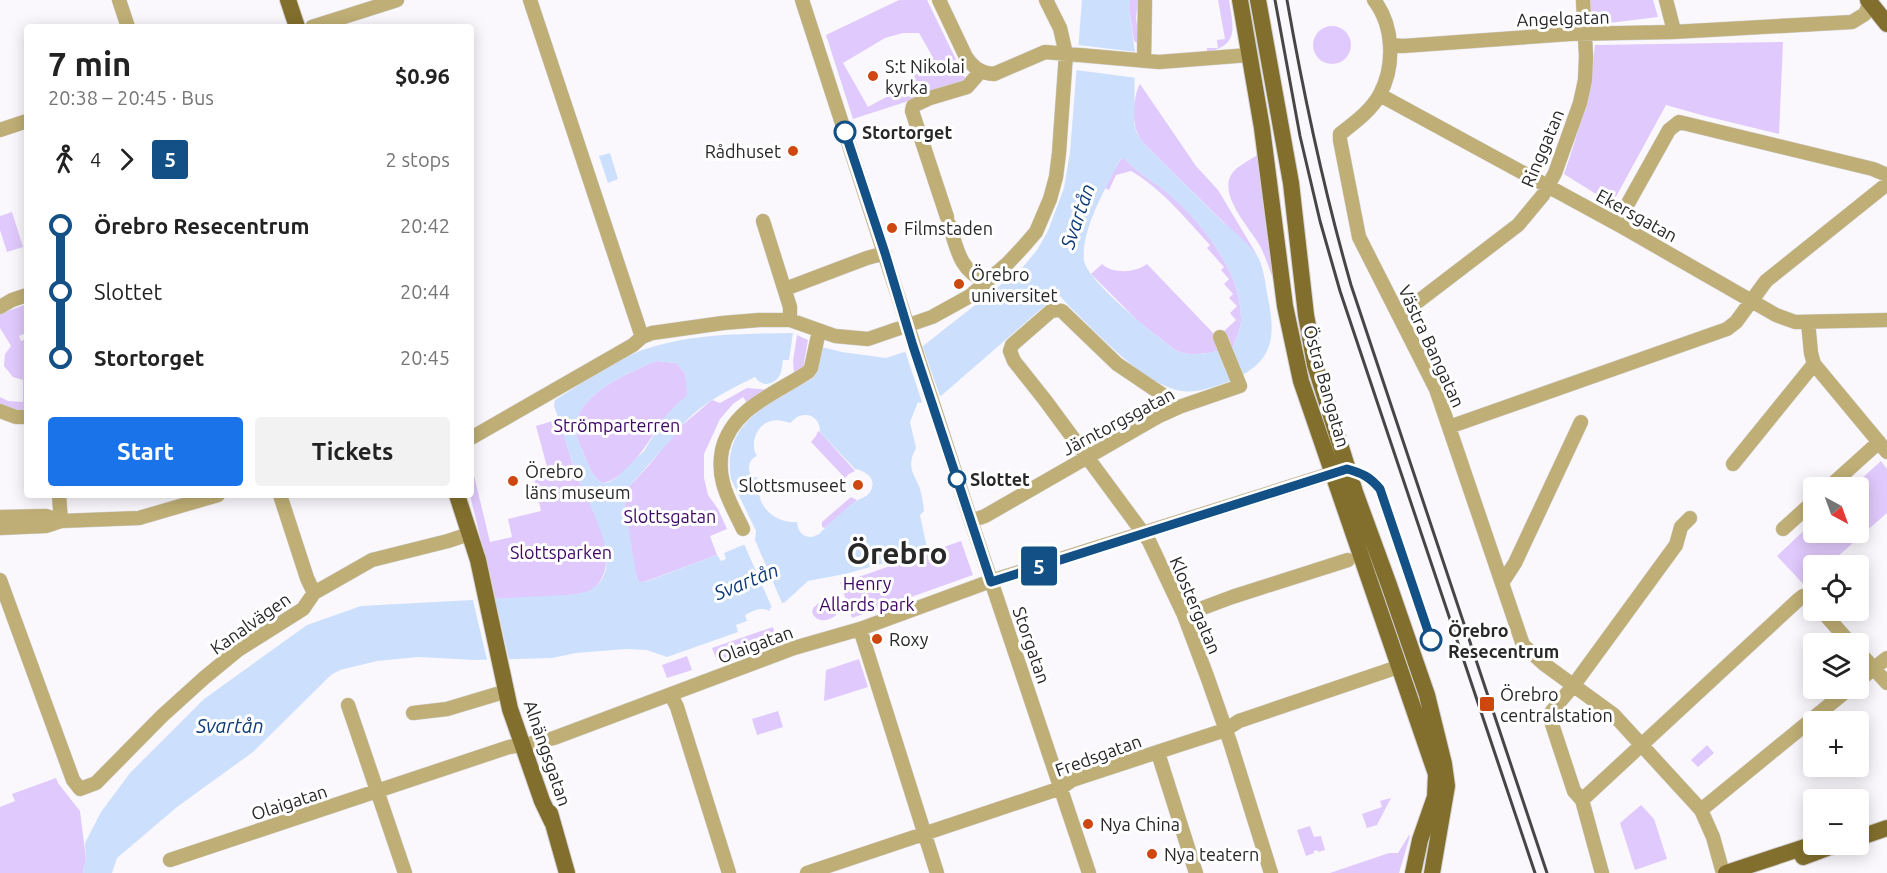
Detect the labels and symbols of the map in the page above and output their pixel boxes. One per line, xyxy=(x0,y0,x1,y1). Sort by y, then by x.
street label: Angelgatan xyxy=(1516,6,1610,30)
place label: S:t Nikolai kyrka xyxy=(885,56,965,97)
marker: S:t Nikolai kyrka xyxy=(866,69,880,83)
street label: Ringgatan xyxy=(1517,106,1567,190)
marker: Stortorget xyxy=(834,121,856,143)
place label: Stortorget xyxy=(862,122,952,142)
place label: Rådhuset xyxy=(705,141,781,161)
marker: Rådhuset xyxy=(786,144,800,158)
water label: Svartån xyxy=(1055,180,1099,253)
street label: Ekersgatan xyxy=(1593,185,1681,245)
place label: Filmstaden xyxy=(904,218,993,238)
marker: Filmstaden xyxy=(885,221,899,235)
place label: Örebro universitet xyxy=(971,264,1058,305)
marker: Örebro universitet xyxy=(952,277,966,291)
street label: Västra Bangatan xyxy=(1395,282,1469,410)
street label: Östra Bangatan xyxy=(1300,323,1354,449)
street label: Järntorgsgatan xyxy=(1059,383,1177,459)
park label: Strömparterren xyxy=(554,415,680,435)
place label: Örebro läns museum xyxy=(525,461,631,502)
place label: Slottet xyxy=(970,469,1030,489)
marker: Slottet xyxy=(948,470,966,488)
marker: Örebro läns museum xyxy=(506,474,520,488)
place label: Slottsmuseet xyxy=(739,475,846,495)
north arrow xyxy=(1803,477,1869,543)
marker: Slottsmuseet xyxy=(851,478,865,492)
park label: Slottsgatan xyxy=(624,506,716,526)
district label: Örebro xyxy=(846,536,948,570)
park label: Slottsparken xyxy=(510,542,612,562)
line badge: 5 xyxy=(1020,546,1058,586)
street label: Klostergatan xyxy=(1166,553,1226,657)
water label: Svartån xyxy=(710,558,782,605)
park label: Henry Allards park xyxy=(819,573,915,614)
street label: Kanalvägen xyxy=(206,588,294,658)
street label: Storgatan xyxy=(1010,604,1054,686)
place label: Örebro Resecentrum xyxy=(1448,620,1559,661)
street label: Olaigatan xyxy=(715,621,795,667)
place label: Roxy xyxy=(889,629,929,649)
marker: Örebro Resecentrum xyxy=(1420,629,1442,651)
marker: Roxy xyxy=(870,632,884,646)
place label: Örebro centralstation xyxy=(1500,684,1613,725)
marker: Örebro centralstation xyxy=(1478,695,1496,713)
street label: Alnängsgatan xyxy=(521,697,575,809)
water label: Svartån xyxy=(195,714,264,737)
street label: Fredsgatan xyxy=(1052,730,1144,780)
street label: Olaigatan xyxy=(249,780,329,824)
place label: Nya China xyxy=(1100,814,1180,834)
marker: Nya China xyxy=(1081,817,1095,831)
place label: Nya teatern xyxy=(1164,844,1259,864)
marker: Nya teatern xyxy=(1145,847,1159,861)

